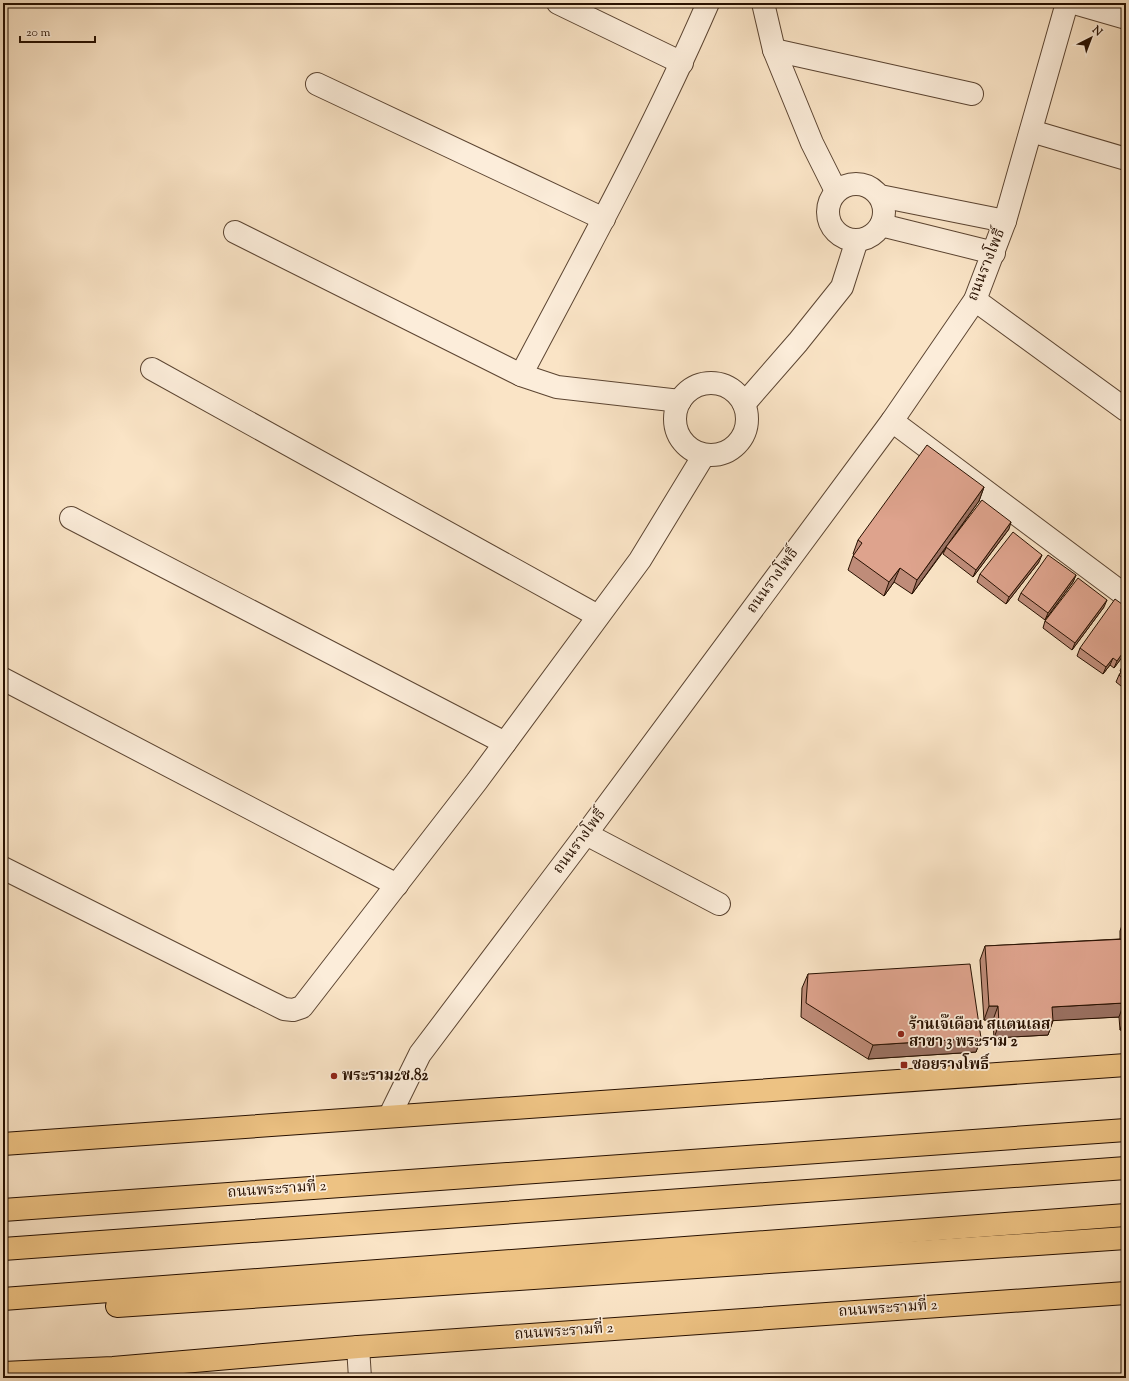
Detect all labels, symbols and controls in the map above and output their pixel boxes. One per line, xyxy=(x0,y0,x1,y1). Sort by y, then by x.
scale bar xyxy=(20,18,95,44)
north arrow xyxy=(1071,18,1111,58)
text: N xyxy=(1088,22,1106,40)
text: 20 m xyxy=(26,24,51,42)
street label: ถนนรางโพธิ์ xyxy=(961,223,1012,304)
street label: ถนนรางโพธิ์ xyxy=(740,541,805,618)
street label: ถนนรางโพธิ์ xyxy=(547,803,612,879)
place label: ร้านเจ๊เดือน สแตนเลส สาขา 3 พระราม 2 xyxy=(909,1013,1050,1053)
marker: ร้านเจ๊เดือน สแตนเลส สาขา 3 พระราม 2 xyxy=(896,1029,906,1039)
place label: ซอยรางโพธิ์ xyxy=(912,1053,990,1076)
marker: ซอยรางโพธิ์ xyxy=(899,1060,909,1070)
place label: พระราม2ซ.82 xyxy=(342,1066,429,1087)
marker: พระราม2ซ.82 xyxy=(329,1071,339,1081)
street label: ถนนพระรามที่ 2 xyxy=(227,1174,327,1204)
street label: ถนนพระรามที่ 2 xyxy=(838,1293,938,1323)
street label: ถนนพระรามที่ 2 xyxy=(514,1316,614,1346)

